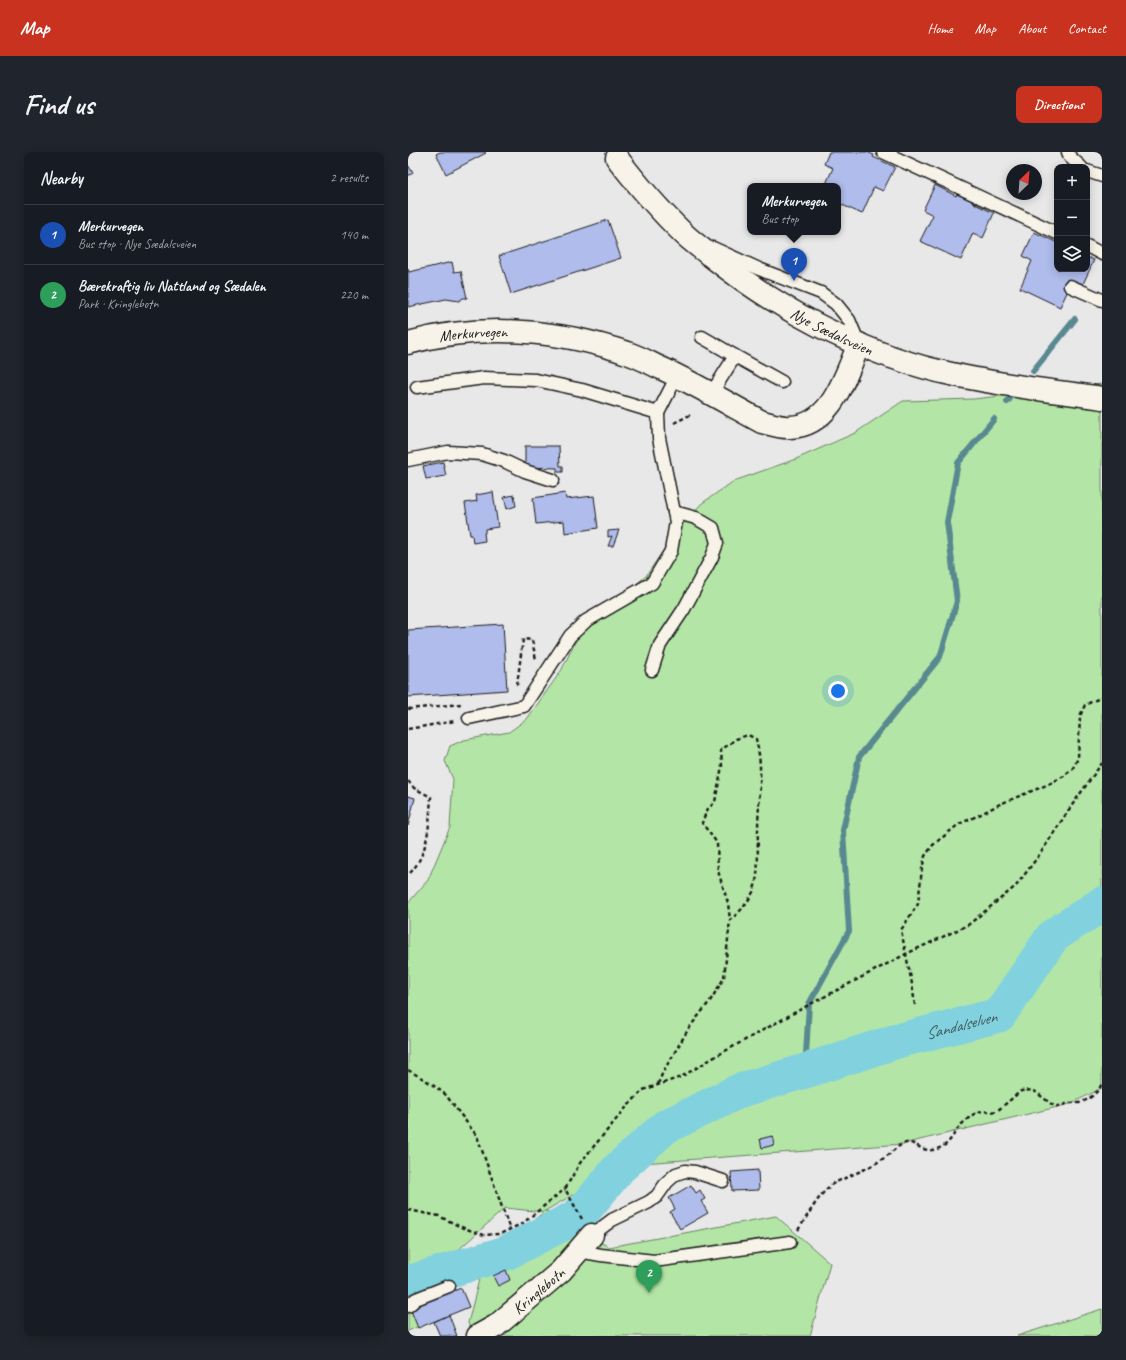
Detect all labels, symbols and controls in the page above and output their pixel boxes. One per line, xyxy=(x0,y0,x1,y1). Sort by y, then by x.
text: Map xyxy=(20,16,50,40)
text: Home xyxy=(927,20,953,37)
text: Map xyxy=(975,20,996,37)
text: About xyxy=(1018,20,1046,37)
text: Contact xyxy=(1068,20,1106,37)
button: Directions xyxy=(1016,86,1102,123)
text: Find us xyxy=(24,87,94,122)
north arrow xyxy=(1006,164,1042,200)
map controls xyxy=(1054,164,1090,272)
button: + xyxy=(1054,164,1090,200)
text: Nearby xyxy=(40,168,83,189)
text: 2 results xyxy=(330,170,368,186)
popup xyxy=(747,183,841,235)
text: Merkurvegen xyxy=(761,192,827,211)
button: − xyxy=(1054,200,1090,236)
text: Bus stop xyxy=(761,211,799,227)
text: Merkurvegen xyxy=(78,217,143,236)
text: 1 xyxy=(50,227,56,243)
text: 140 m xyxy=(340,227,368,243)
text: Bus stop · Nye Sædalsveien xyxy=(78,236,196,252)
button: layers xyxy=(1054,236,1090,272)
pin: 1 xyxy=(781,248,807,281)
text: Bærekraftig liv Nattland og Sædalen xyxy=(78,277,266,296)
text: 2 xyxy=(50,287,56,303)
text: 220 m xyxy=(340,287,368,303)
text: Park · Kringlebotn xyxy=(78,296,158,312)
street label: Nye Sædalsveien xyxy=(787,303,876,360)
street label: Merkurvegen xyxy=(438,322,508,347)
your location xyxy=(828,681,848,701)
water label: Sandalselven xyxy=(923,1006,1000,1044)
pin: 2 xyxy=(636,1260,662,1293)
street label: Kringlebotn xyxy=(509,1263,570,1319)

